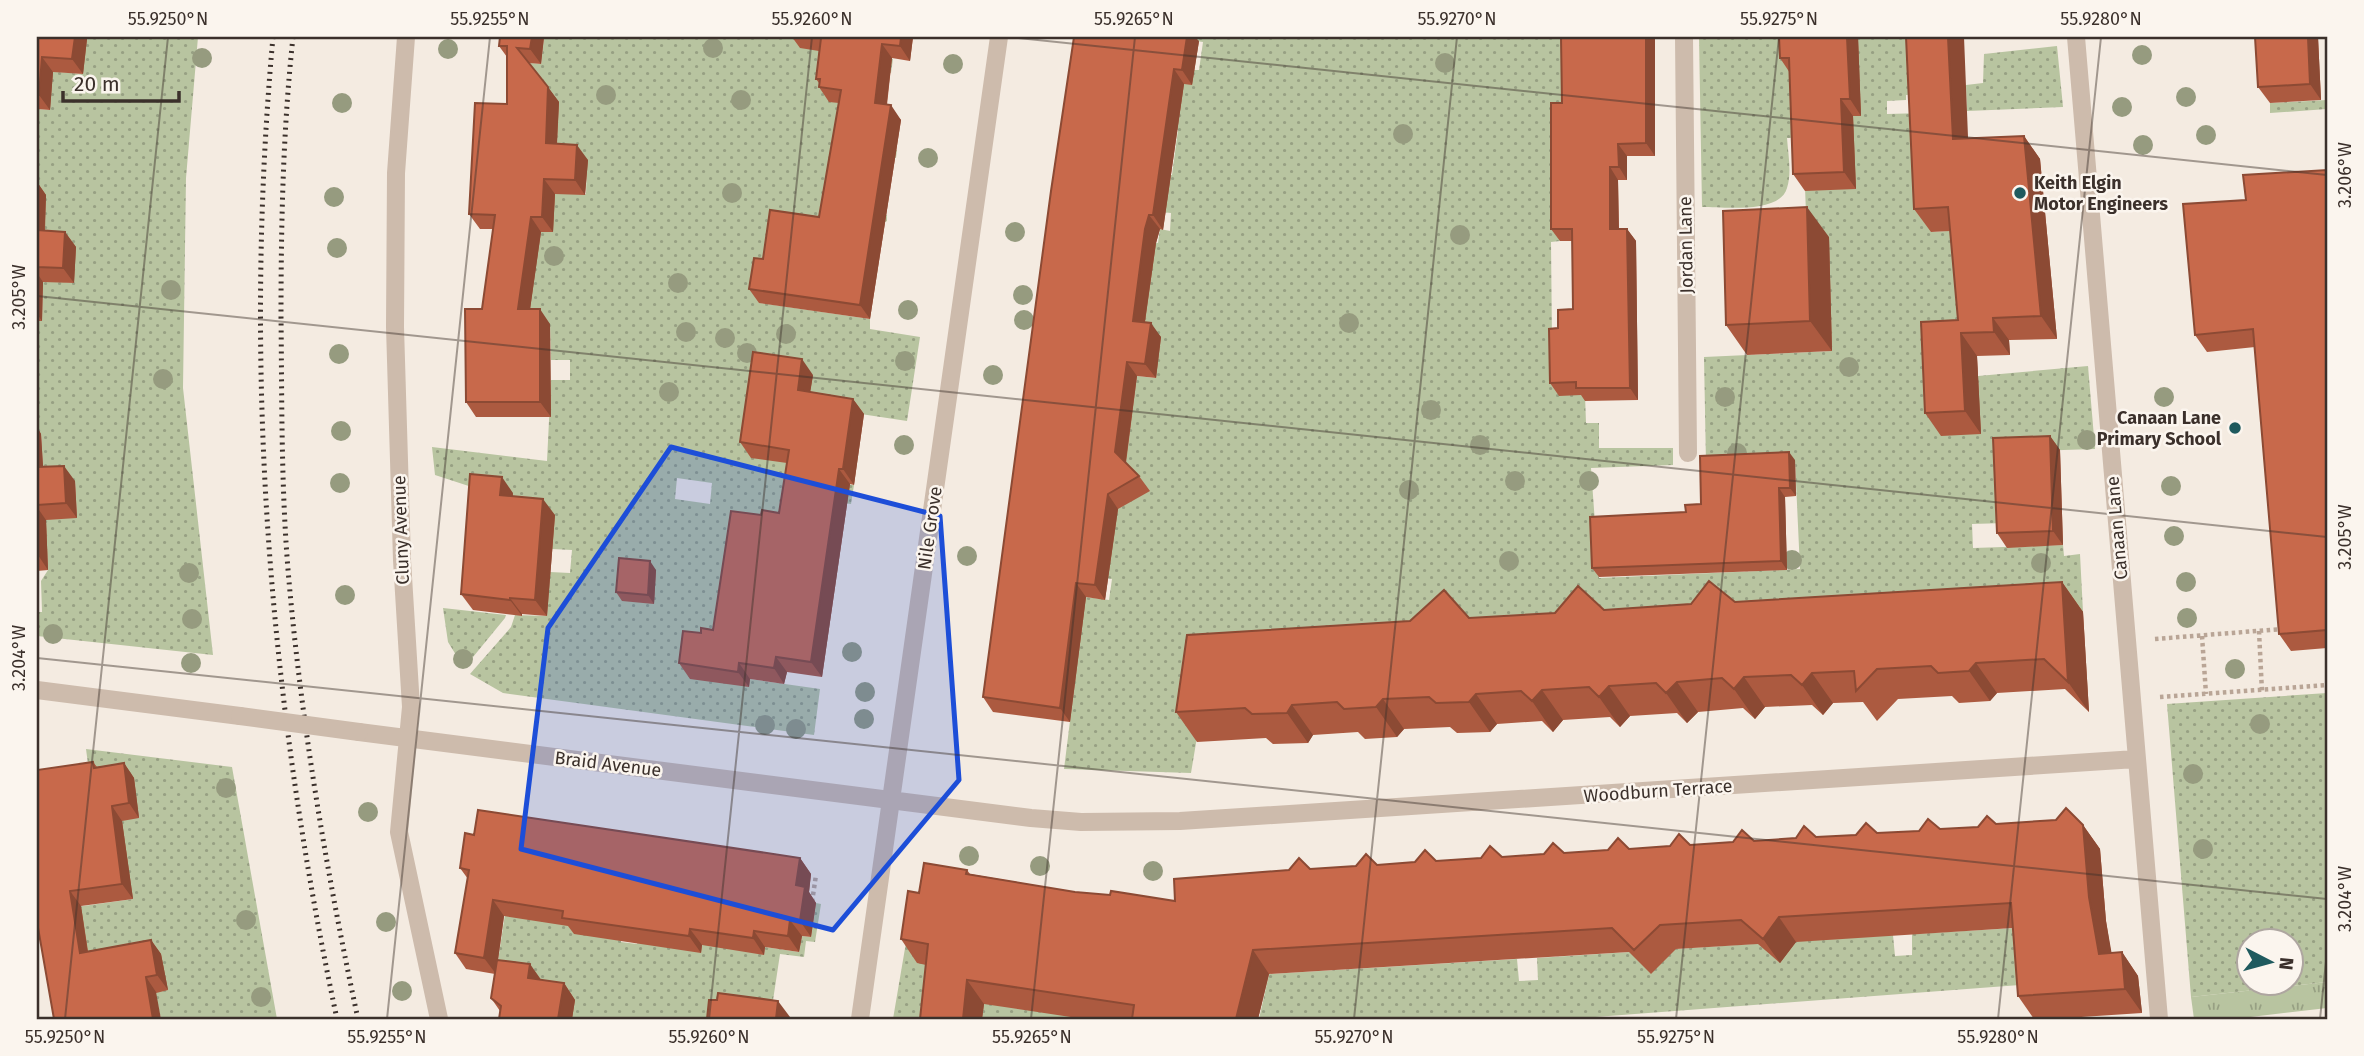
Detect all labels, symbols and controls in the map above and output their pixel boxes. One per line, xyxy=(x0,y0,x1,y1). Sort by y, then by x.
text: 55.9250°N xyxy=(128,8,208,30)
text: 55.9255°N xyxy=(450,8,530,30)
text: 55.9260°N xyxy=(771,8,853,30)
text: 55.9265°N xyxy=(1094,8,1174,30)
text: 55.9270°N xyxy=(1417,8,1497,30)
text: 55.9275°N xyxy=(1740,8,1818,30)
text: 55.9280°N xyxy=(2060,8,2142,30)
scale bar xyxy=(63,60,178,104)
text: 20 m xyxy=(74,71,120,97)
text: 3.206°W xyxy=(2334,142,2356,208)
place label: Keith Elgin Motor Engineers xyxy=(2034,172,2168,215)
marker: Keith Elgin Motor Engineers xyxy=(2012,185,2028,201)
street label: Jordan Lane xyxy=(1674,196,1698,294)
text: 3.205°W xyxy=(8,264,30,330)
place label: Canaan Lane Primary School xyxy=(2097,407,2222,450)
marker: Canaan Lane Primary School xyxy=(2227,420,2243,436)
street label: Cluny Avenue xyxy=(388,475,414,585)
street label: Canaan Lane xyxy=(2102,475,2132,581)
street label: Nile Grove xyxy=(913,485,947,571)
text: 3.205°W xyxy=(2334,504,2356,570)
text: 3.204°W xyxy=(8,625,30,691)
street label: Braid Avenue xyxy=(553,747,663,781)
street label: Woodburn Terrace xyxy=(1583,775,1733,807)
text: 3.204°W xyxy=(2334,866,2356,932)
north arrow xyxy=(2234,926,2304,996)
text: N xyxy=(2274,956,2299,971)
text: 55.9250°N xyxy=(25,1026,105,1048)
text: 55.9255°N xyxy=(347,1026,427,1048)
text: 55.9260°N xyxy=(668,1026,750,1048)
text: 55.9265°N xyxy=(992,1026,1072,1048)
text: 55.9270°N xyxy=(1314,1026,1394,1048)
text: 55.9275°N xyxy=(1637,1026,1715,1048)
text: 55.9280°N xyxy=(1957,1026,2039,1048)

